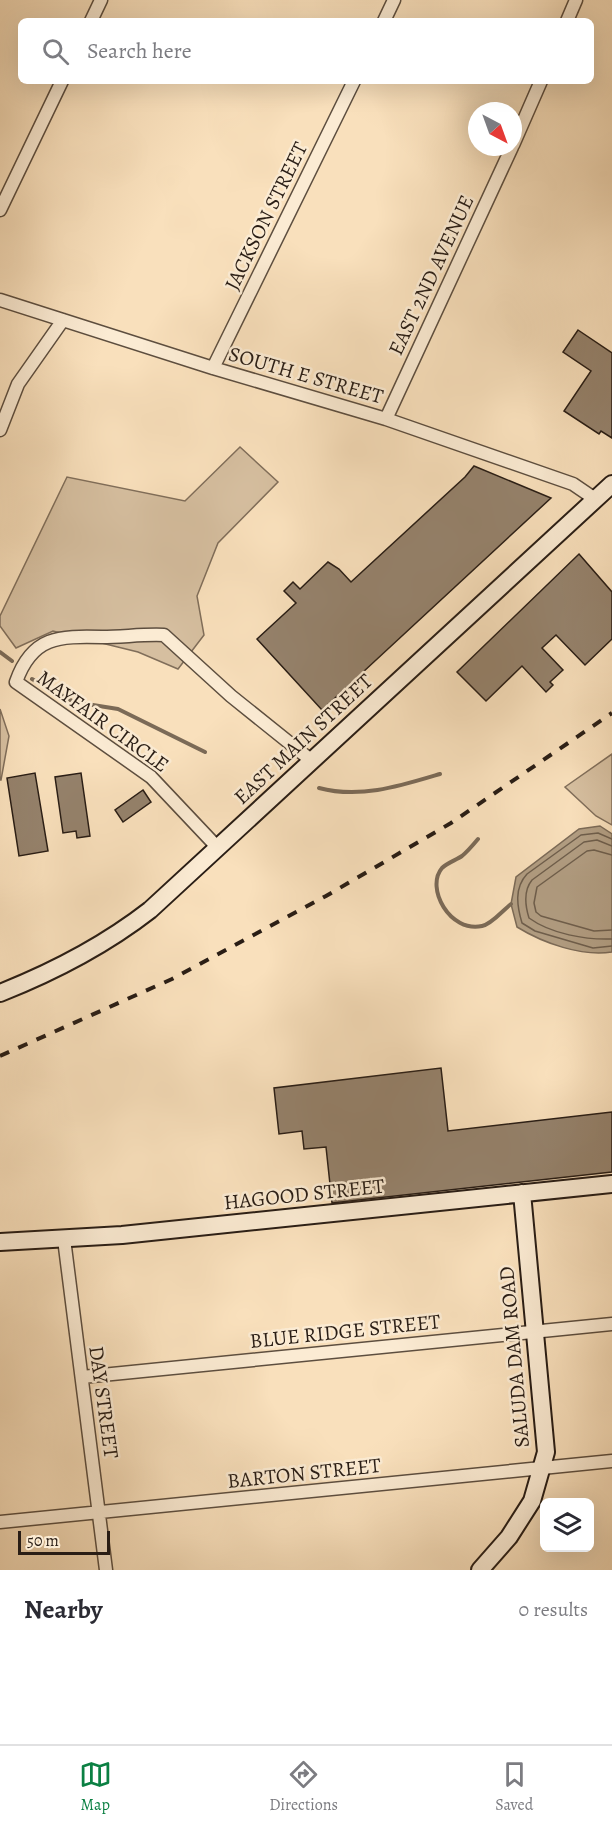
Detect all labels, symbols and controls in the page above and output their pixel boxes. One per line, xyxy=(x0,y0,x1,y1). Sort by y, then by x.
search box xyxy=(18,18,594,84)
icon: search xyxy=(39,35,72,68)
text: Search here xyxy=(87,36,192,66)
north arrow xyxy=(468,102,522,156)
street label: JACKSON STREET xyxy=(218,137,314,295)
street label: EAST 2ND AVENUE xyxy=(382,190,480,360)
street label: SOUTH E STREET xyxy=(225,340,387,411)
street label: MAYFAIR CIRCLE xyxy=(31,664,175,778)
street label: EAST MAIN STREET xyxy=(228,667,379,811)
street label: HAGOOD STREET xyxy=(222,1172,386,1216)
street label: SALUDA DAM ROAD xyxy=(492,1265,536,1449)
street label: BLUE RIDGE STREET xyxy=(248,1307,442,1355)
street label: DAY STREET xyxy=(82,1344,126,1460)
street label: BARTON STREET xyxy=(226,1451,383,1495)
map controls xyxy=(540,1498,594,1552)
button: layers xyxy=(540,1498,594,1552)
scale bar xyxy=(18,1528,110,1556)
text: 50 m xyxy=(27,1530,59,1552)
text: Nearby xyxy=(24,1592,103,1627)
text: 0 results xyxy=(519,1596,588,1623)
tab: Map xyxy=(79,1758,112,1816)
tab: Directions xyxy=(269,1758,338,1816)
tab: Saved xyxy=(495,1758,533,1816)

